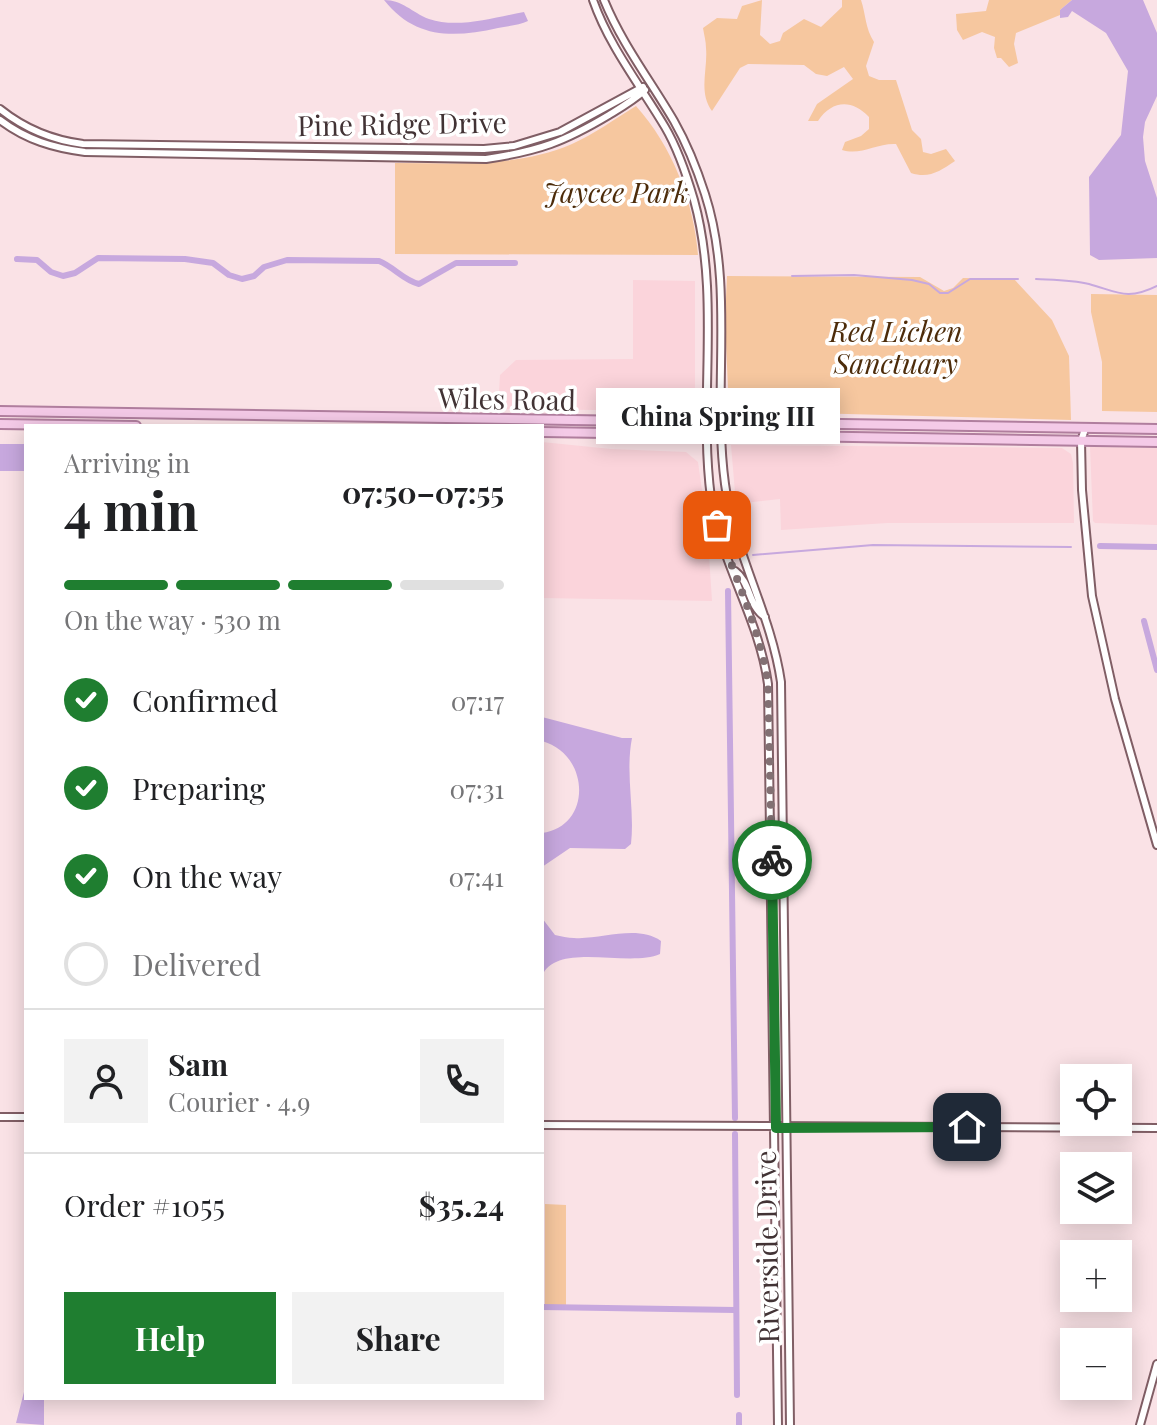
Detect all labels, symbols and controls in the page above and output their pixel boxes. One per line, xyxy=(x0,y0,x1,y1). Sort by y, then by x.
street label: Pine Ridge Drive xyxy=(297,103,507,143)
park label: Jaycee Park xyxy=(544,173,688,210)
park label: Red Lichen Sanctuary xyxy=(828,312,963,381)
street label: Wiles Road xyxy=(437,378,576,418)
callout: China Spring III xyxy=(595,389,839,445)
text: China Spring III xyxy=(621,398,815,433)
text: Arriving in xyxy=(64,445,190,480)
text: 07:50–07:55 xyxy=(342,472,504,512)
text: 4 min xyxy=(64,475,198,544)
pin xyxy=(683,491,751,559)
icon: bag xyxy=(695,503,739,547)
text: On the way · 530 m xyxy=(64,602,281,637)
icon: check xyxy=(64,678,108,722)
text: Confirmed xyxy=(132,680,278,720)
text: 07:17 xyxy=(451,683,504,718)
icon: check xyxy=(64,766,108,810)
text: Preparing xyxy=(132,768,265,808)
text: 07:31 xyxy=(450,771,504,806)
courier xyxy=(732,820,812,900)
icon: bike xyxy=(750,838,794,882)
icon: check xyxy=(64,854,108,898)
text: On the way xyxy=(132,856,282,896)
text: 07:41 xyxy=(448,859,504,894)
text: Delivered xyxy=(132,944,261,984)
button: person xyxy=(64,1039,148,1123)
button: phone xyxy=(420,1039,504,1123)
text: Sam xyxy=(168,1044,228,1084)
map controls xyxy=(1060,1064,1132,1400)
button: locate xyxy=(1060,1064,1132,1136)
text: Courier · 4.9 xyxy=(168,1084,310,1119)
pin xyxy=(933,1093,1001,1161)
icon: home xyxy=(945,1105,989,1149)
street label: Riverside Drive xyxy=(746,1150,786,1344)
button: layers xyxy=(1060,1152,1132,1224)
text: Order #1055 xyxy=(64,1185,225,1225)
text: $35.24 xyxy=(419,1185,504,1225)
button: + xyxy=(1060,1240,1132,1312)
button: Help xyxy=(64,1292,276,1384)
button: Share xyxy=(292,1292,504,1384)
button: − xyxy=(1060,1328,1132,1400)

